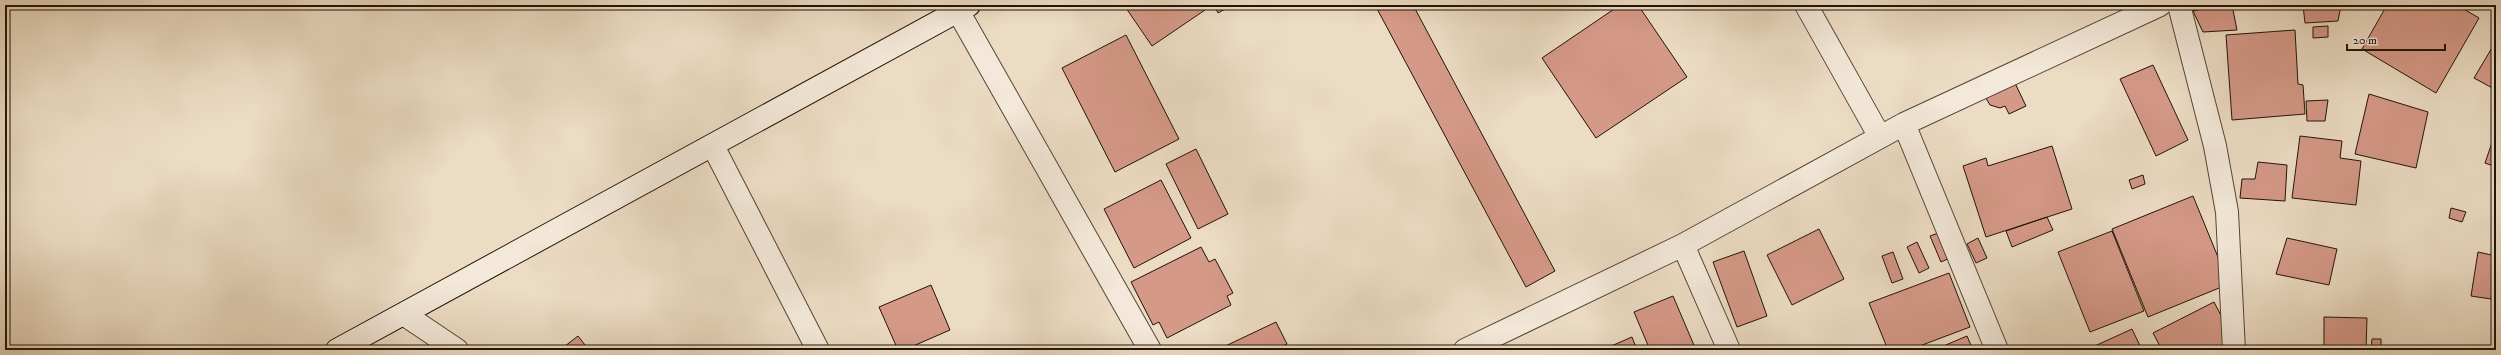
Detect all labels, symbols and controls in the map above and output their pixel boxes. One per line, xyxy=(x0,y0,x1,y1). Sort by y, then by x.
scale bar xyxy=(2347,26,2445,52)
text: 20 m xyxy=(2353,33,2377,48)

